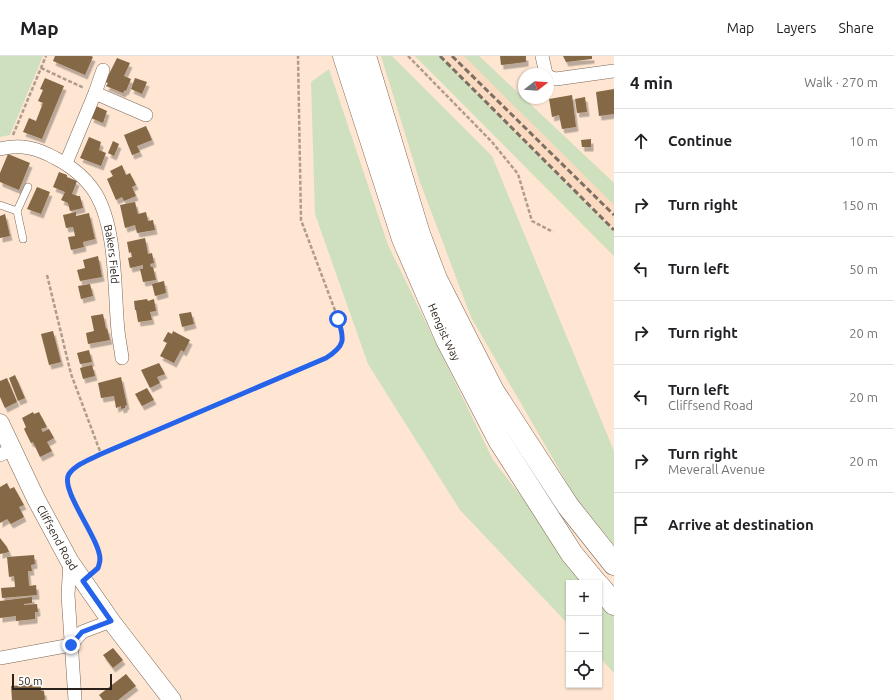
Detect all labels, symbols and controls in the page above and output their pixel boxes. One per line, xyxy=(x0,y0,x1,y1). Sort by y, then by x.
text: Map xyxy=(20,17,59,39)
text: Map xyxy=(727,20,754,36)
text: Layers xyxy=(776,20,816,36)
text: Share xyxy=(838,20,874,36)
north arrow xyxy=(518,68,554,104)
text: 4 min xyxy=(630,73,673,92)
text: Walk · 270 m xyxy=(804,75,878,89)
icon: ahead xyxy=(630,130,652,152)
text: Continue xyxy=(668,132,732,149)
text: 10 m xyxy=(849,134,878,148)
icon: right xyxy=(630,194,652,216)
text: Turn right xyxy=(668,196,738,213)
text: 150 m xyxy=(842,198,878,212)
street label: Bakers Field xyxy=(102,223,121,284)
icon: left xyxy=(630,258,652,280)
text: Turn left xyxy=(668,260,729,277)
text: 50 m xyxy=(849,262,878,276)
street label: Hengist Way xyxy=(426,302,463,363)
route start xyxy=(329,310,347,328)
icon: right xyxy=(630,322,652,344)
text: Turn right xyxy=(668,324,738,341)
text: 20 m xyxy=(849,326,878,340)
text: Turn left xyxy=(668,381,729,398)
icon: left xyxy=(630,386,652,408)
text: 20 m xyxy=(849,390,878,404)
text: Cliffsend Road xyxy=(668,398,753,412)
text: Turn right xyxy=(668,445,738,462)
icon: right xyxy=(630,450,652,472)
text: 20 m xyxy=(849,454,878,468)
text: Meverall Avenue xyxy=(668,462,765,476)
street label: Cliffsend Road xyxy=(34,503,80,572)
icon: arrive xyxy=(630,514,652,536)
text: Arrive at destination xyxy=(668,516,814,533)
map controls xyxy=(566,580,602,688)
button: + xyxy=(566,580,602,616)
button: − xyxy=(566,616,602,652)
route end xyxy=(62,636,80,654)
button: locate xyxy=(566,652,602,688)
scale bar xyxy=(12,672,112,691)
text: 50 m xyxy=(18,675,42,687)

